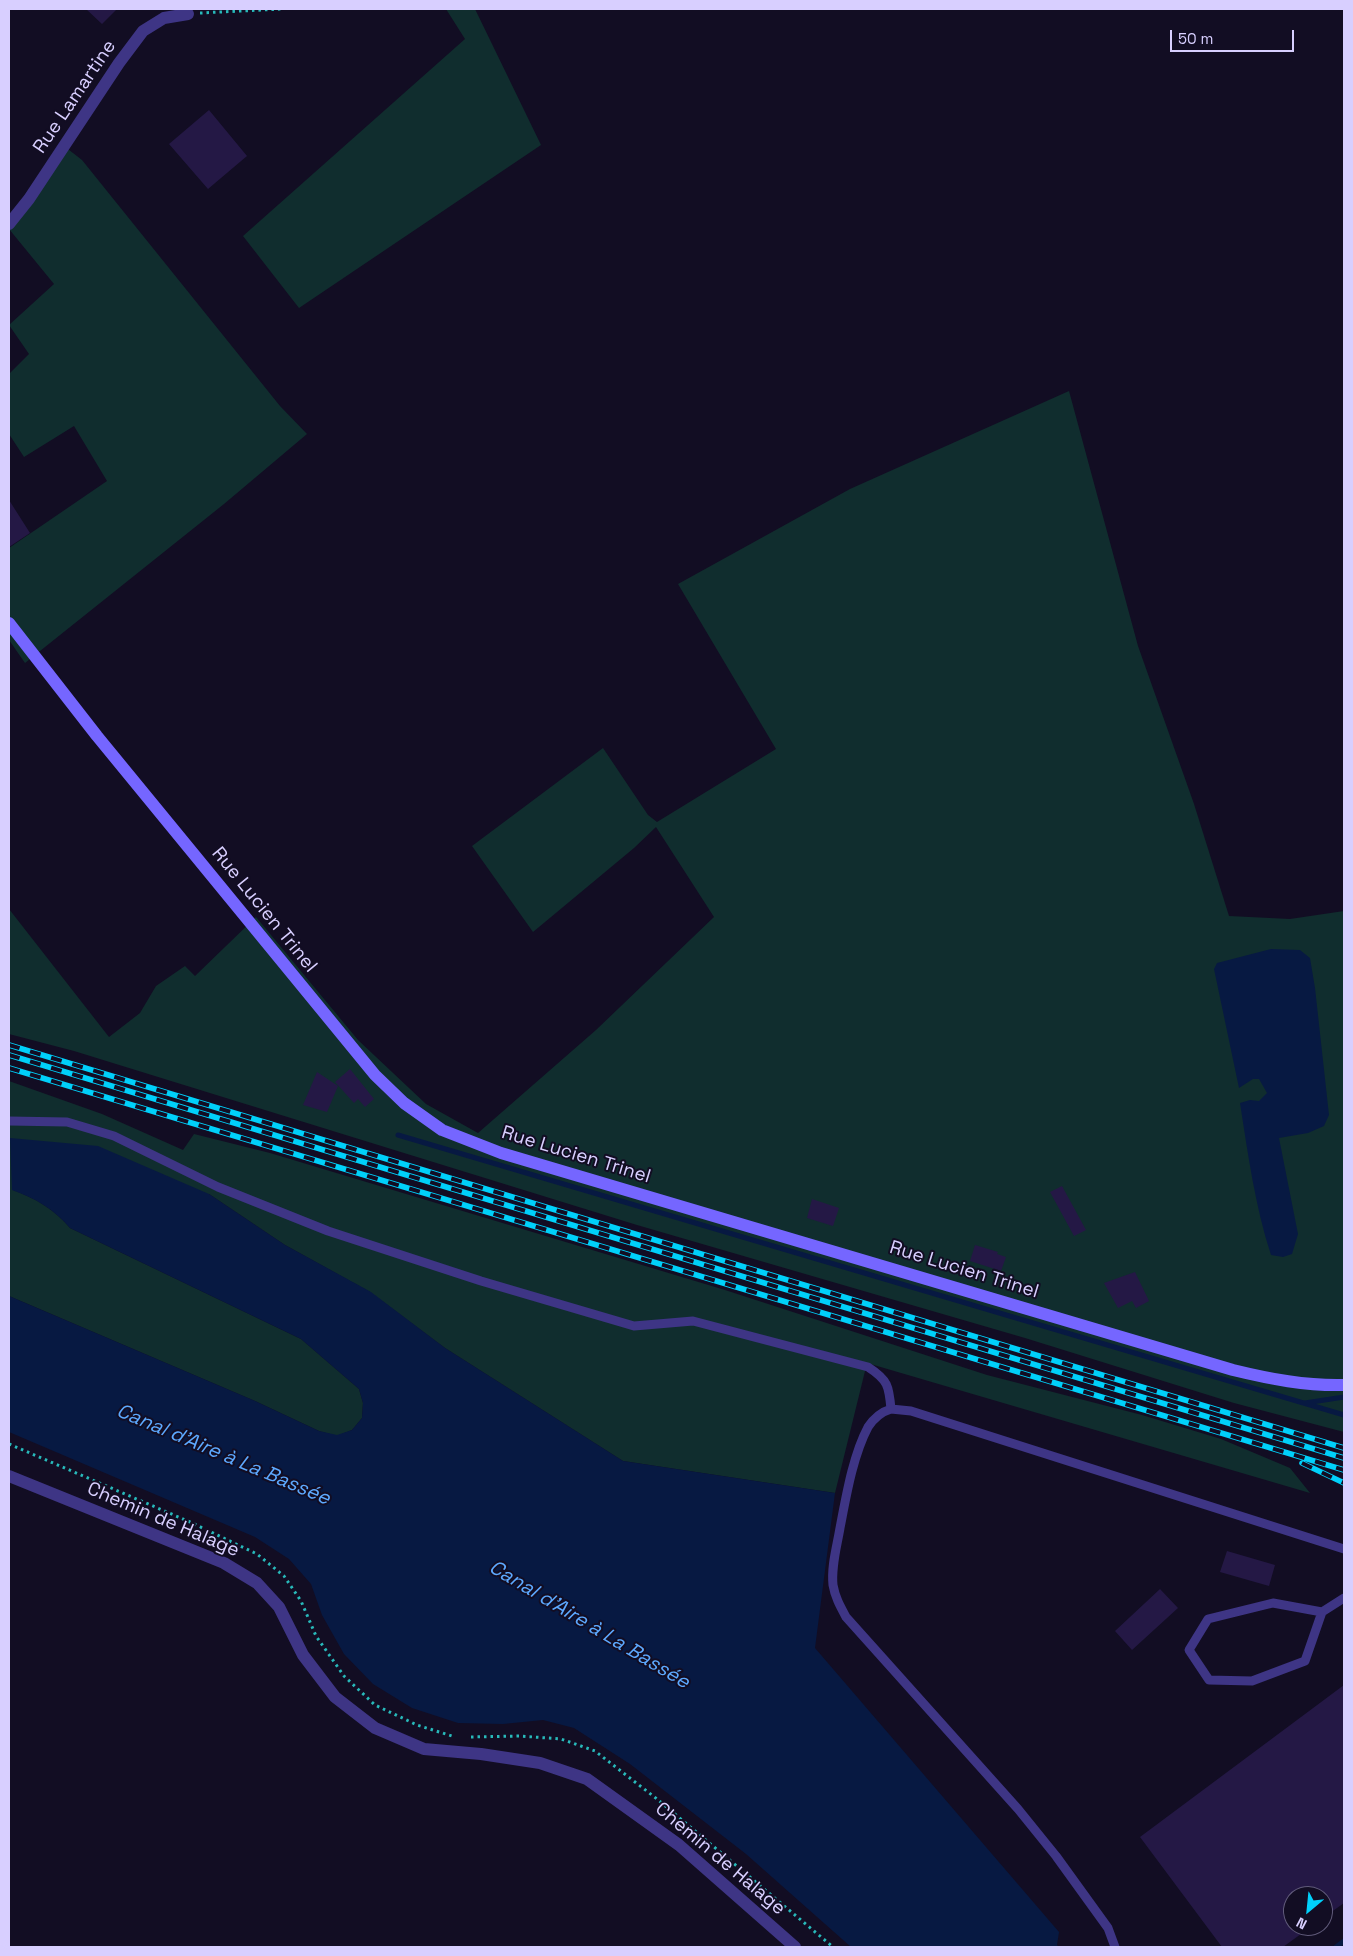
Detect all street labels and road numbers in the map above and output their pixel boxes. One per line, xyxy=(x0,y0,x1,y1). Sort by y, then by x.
street label: Rue Lamartine xyxy=(29,36,121,158)
street label: Rue Lucien Trinel xyxy=(207,843,321,977)
street label: Rue Lucien Trinel xyxy=(499,1122,653,1188)
street label: Rue Lucien Trinel xyxy=(887,1237,1041,1303)
street label: Chemin de Halage xyxy=(83,1478,243,1562)
street label: Chemin de Halage xyxy=(650,1798,790,1920)

